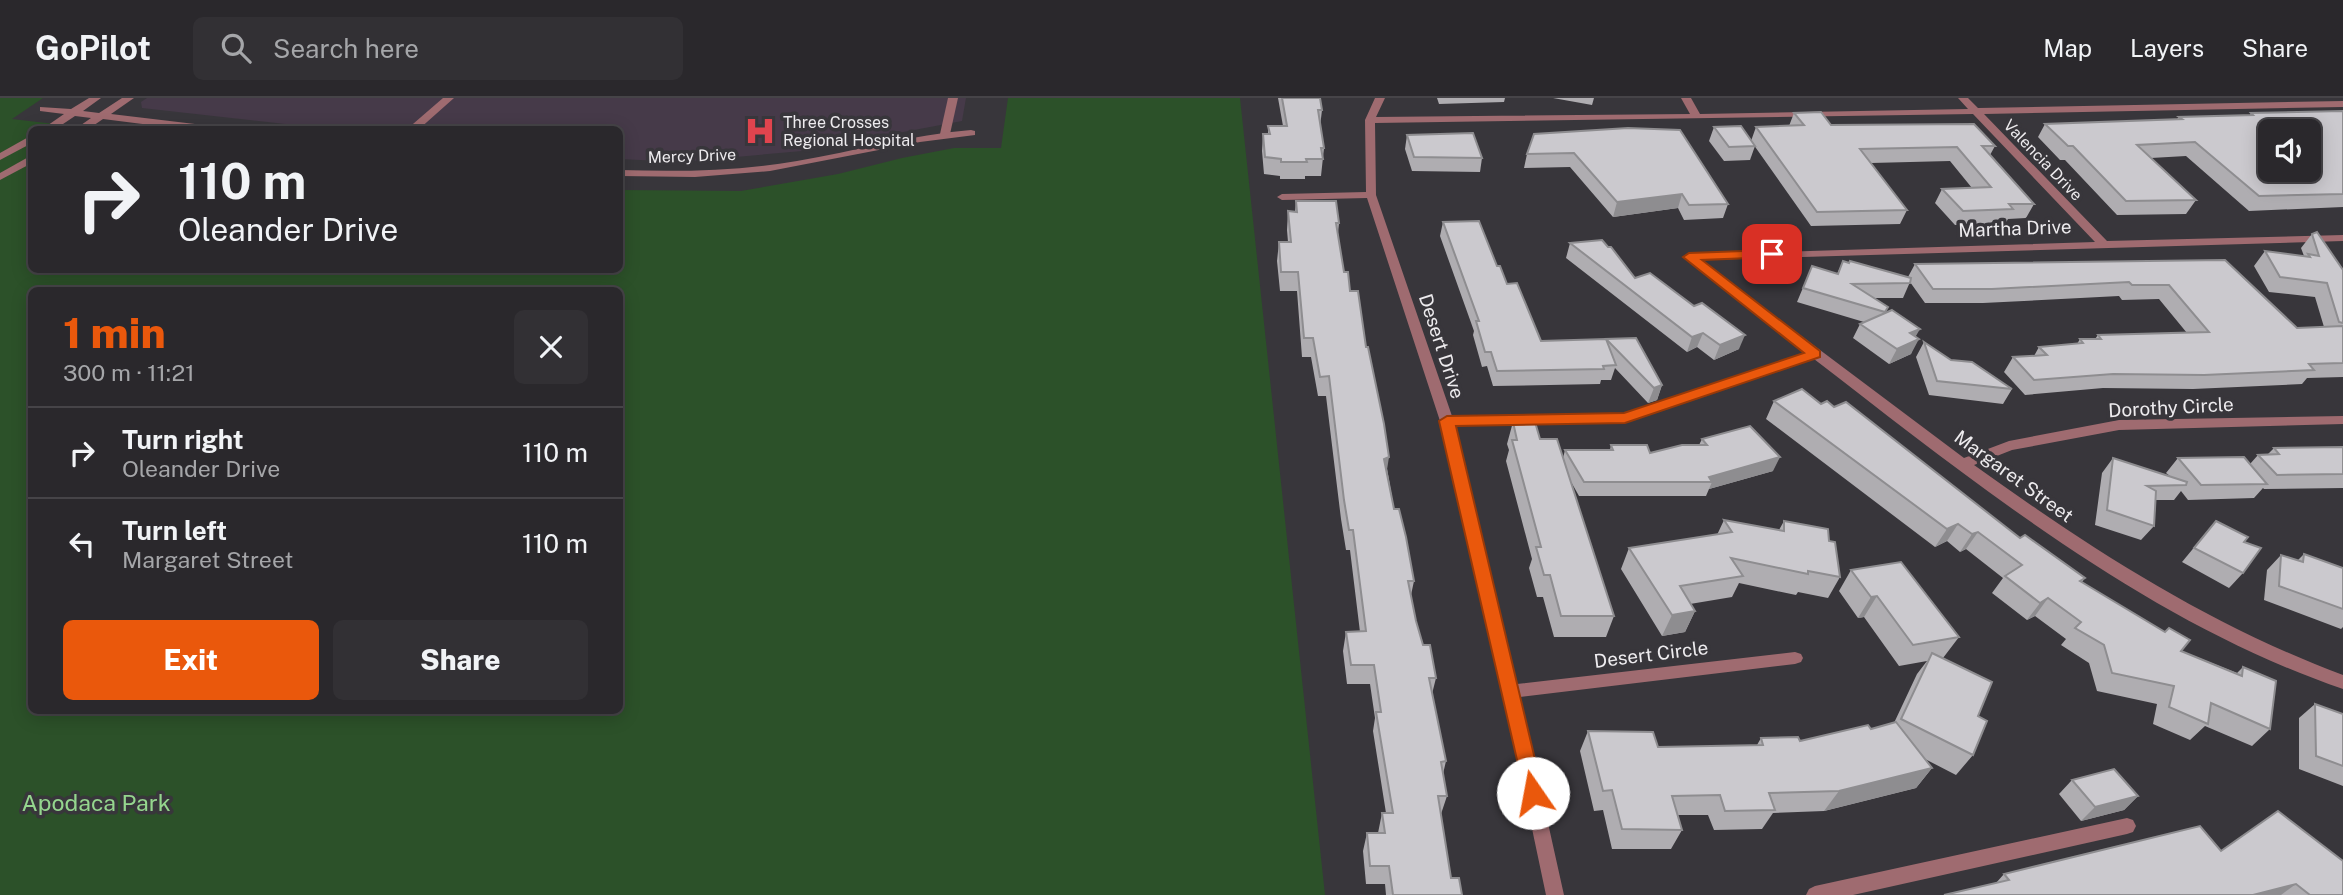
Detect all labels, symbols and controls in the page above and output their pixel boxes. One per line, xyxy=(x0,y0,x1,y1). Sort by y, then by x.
search box xyxy=(193,17,683,80)
text: GoPilot xyxy=(35,29,151,67)
icon: search xyxy=(217,29,255,67)
text: Search here xyxy=(273,33,419,64)
text: Map xyxy=(2043,34,2092,62)
text: Layers xyxy=(2130,34,2204,62)
text: Share xyxy=(2242,34,2308,62)
place label: Three Crosses Regional Hospital xyxy=(783,113,915,150)
hospital icon: Three Crosses Regional Hospital xyxy=(743,114,777,148)
street label: Valencia Drive xyxy=(2000,116,2086,204)
map controls xyxy=(2258,119,2321,182)
button: sound xyxy=(2258,119,2321,182)
street label: Mercy Drive xyxy=(647,145,737,167)
text: 110 m xyxy=(178,152,306,210)
icon: right xyxy=(63,154,154,245)
text: Oleander Drive xyxy=(178,211,398,248)
street label: Martha Drive xyxy=(1958,215,2072,241)
pin xyxy=(1742,224,1802,284)
icon: arrive xyxy=(1753,235,1791,273)
street label: Desert Drive xyxy=(1415,291,1469,401)
text: 1 min xyxy=(63,308,166,357)
button: close xyxy=(514,310,588,384)
text: 300 m · 11:21 xyxy=(63,359,195,386)
street label: Dorothy Circle xyxy=(2108,393,2234,421)
text: Turn right xyxy=(122,424,244,455)
street label: Margaret Street xyxy=(1950,426,2078,526)
icon: right xyxy=(63,434,101,472)
text: 110 m xyxy=(522,437,588,468)
text: Oleander Drive xyxy=(122,455,280,482)
text: Turn left xyxy=(122,515,227,546)
icon: left xyxy=(63,525,101,563)
text: 110 m xyxy=(522,528,588,559)
text: Margaret Street xyxy=(122,546,293,573)
button: Exit xyxy=(63,620,319,700)
button: Share xyxy=(333,620,588,700)
street label: Desert Circle xyxy=(1593,636,1709,672)
position arrow xyxy=(1496,756,1570,830)
park label: Apodaca Park xyxy=(21,789,171,816)

